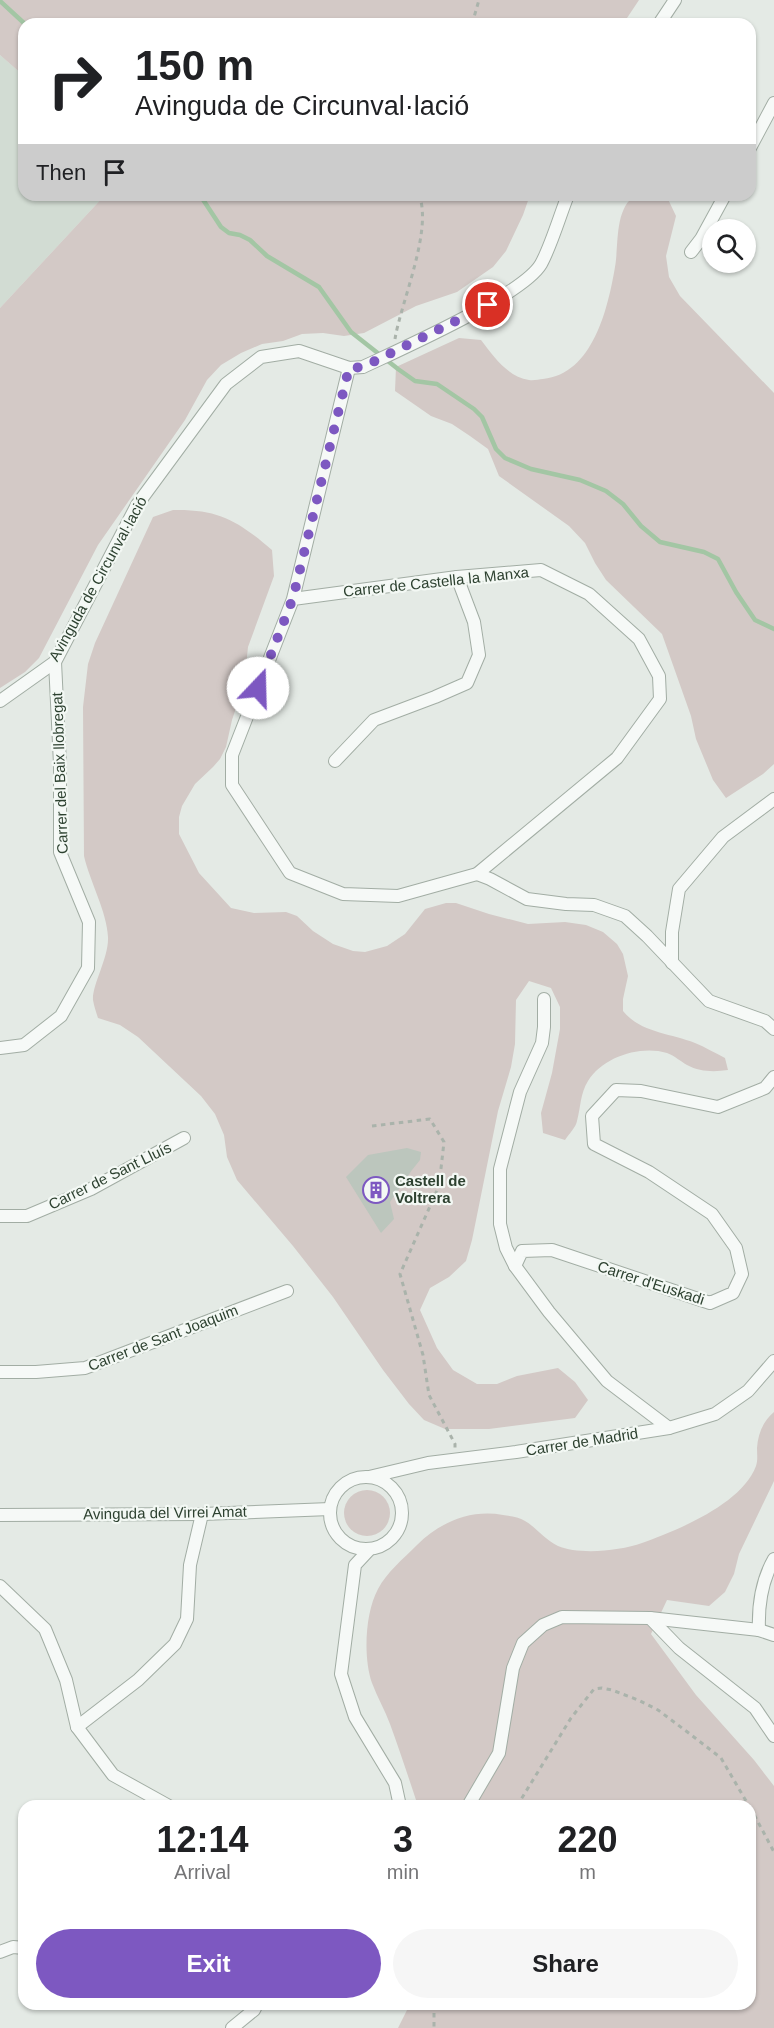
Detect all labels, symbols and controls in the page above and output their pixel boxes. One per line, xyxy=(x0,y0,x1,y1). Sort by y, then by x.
icon: right xyxy=(36,42,114,120)
text: 150 m xyxy=(135,42,254,89)
text: Avinguda de Circunval·lació xyxy=(135,91,469,121)
icon: arrive xyxy=(98,156,131,189)
text: Then xyxy=(36,160,86,185)
map controls xyxy=(702,219,756,273)
button: search xyxy=(702,219,756,273)
pin xyxy=(462,279,513,330)
icon: arrive xyxy=(471,288,504,321)
street label: Avinguda de Circunval·lació xyxy=(45,493,150,664)
street label: Carrer de Castella la Manxa xyxy=(342,563,530,600)
position arrow xyxy=(226,656,290,720)
street label: Carrer del Baix llobregat xyxy=(48,691,71,854)
street label: Carrer de Sant Lluís xyxy=(46,1138,174,1213)
place label: Castell de Voltrera xyxy=(395,1172,466,1206)
building icon: Castell de Voltrera xyxy=(361,1175,391,1205)
street label: Carrer d'Euskadi xyxy=(596,1257,707,1308)
street label: Carrer de Sant Joaquim xyxy=(85,1301,240,1374)
street label: Carrer de Madrid xyxy=(525,1424,639,1459)
street label: Avinguda del Virrei Amat xyxy=(83,1503,248,1522)
text: 12:14 xyxy=(156,1819,248,1860)
text: 3 xyxy=(393,1819,413,1860)
text: 220 xyxy=(557,1819,618,1860)
text: Arrival xyxy=(174,1861,231,1883)
text: min xyxy=(387,1861,419,1883)
text: m xyxy=(579,1861,596,1883)
button: Exit xyxy=(36,1929,381,1998)
button: Share xyxy=(393,1929,738,1998)

